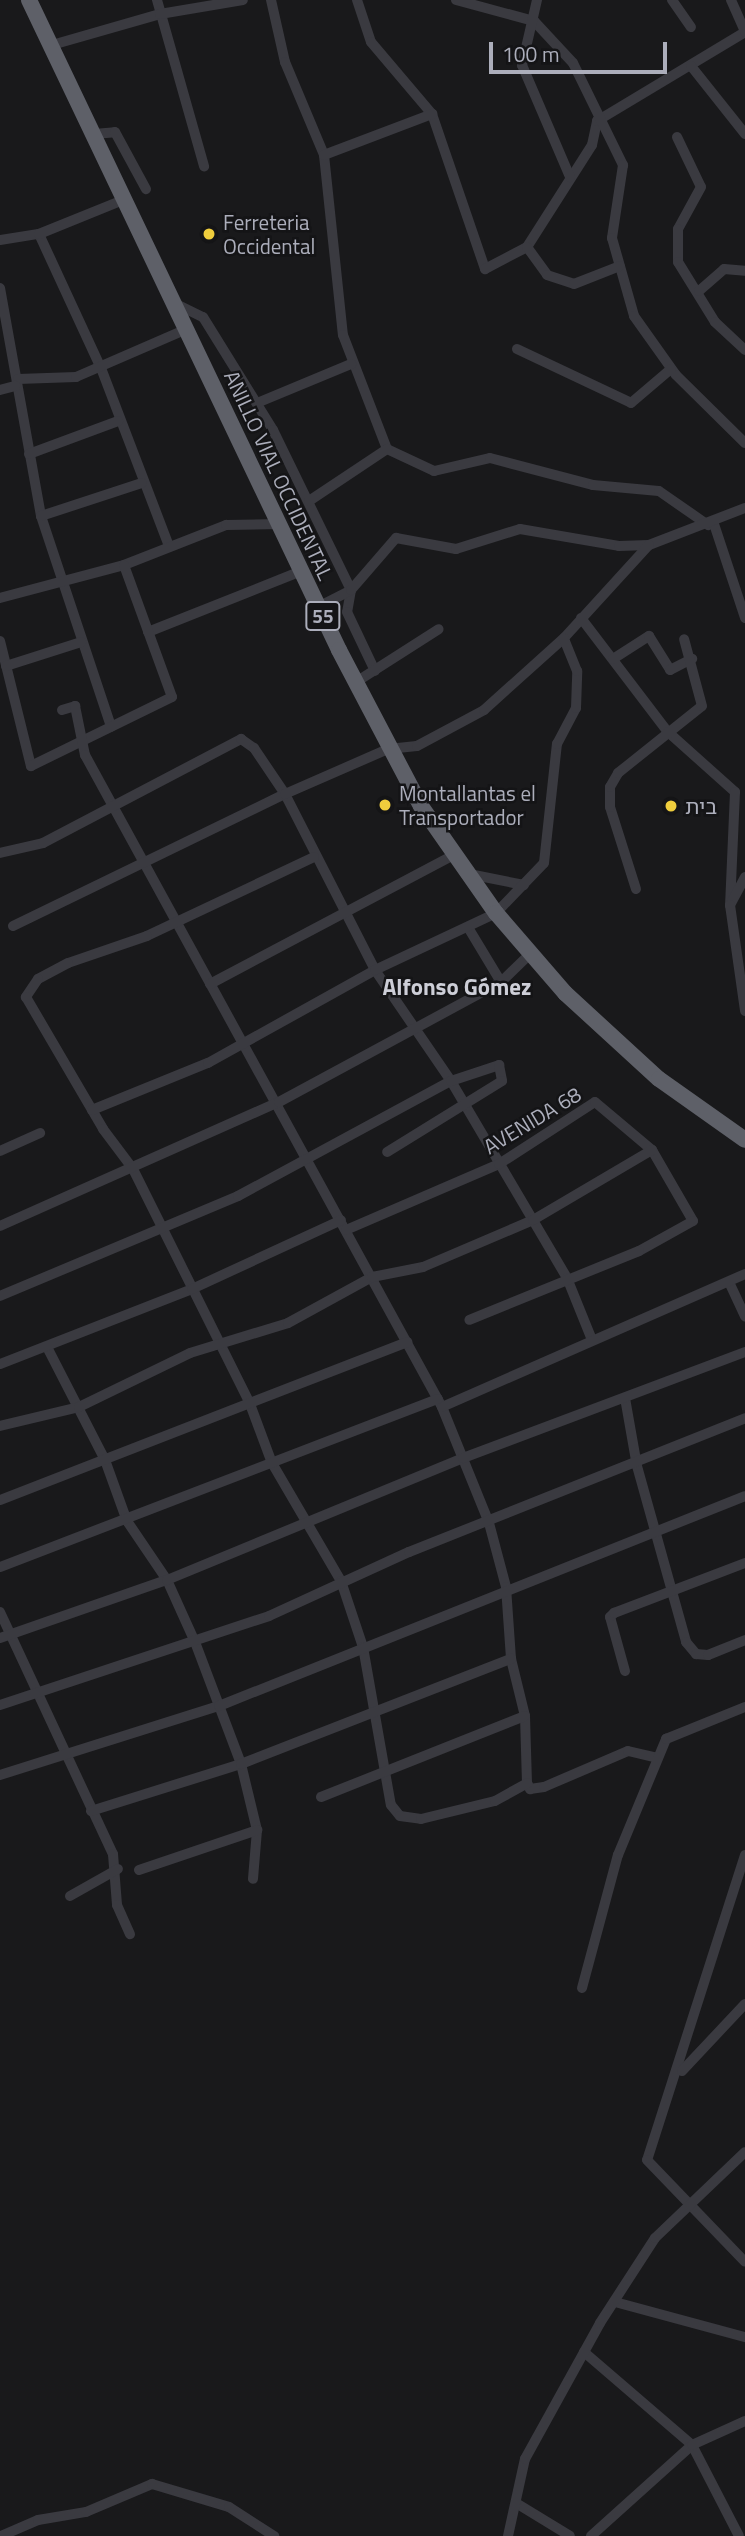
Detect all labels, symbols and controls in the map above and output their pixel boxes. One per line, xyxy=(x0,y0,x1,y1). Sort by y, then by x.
scale bar xyxy=(493,28,672,72)
text: 100 m xyxy=(502,38,559,70)
place label: Ferreteria Occidental xyxy=(223,209,315,259)
marker: Ferreteria Occidental xyxy=(201,226,217,242)
street label: ANILLO VIAL OCCIDENTAL xyxy=(219,366,339,584)
road number: 55 xyxy=(304,600,342,632)
place label: Montallantas el Transportador xyxy=(399,780,536,830)
place label: בית xyxy=(685,793,717,819)
marker: Montallantas el Transportador xyxy=(377,797,393,813)
marker: בית xyxy=(663,798,679,814)
district label: Alfonso Gómez xyxy=(382,973,532,1001)
street label: AVENIDA 68 xyxy=(479,1081,585,1159)

